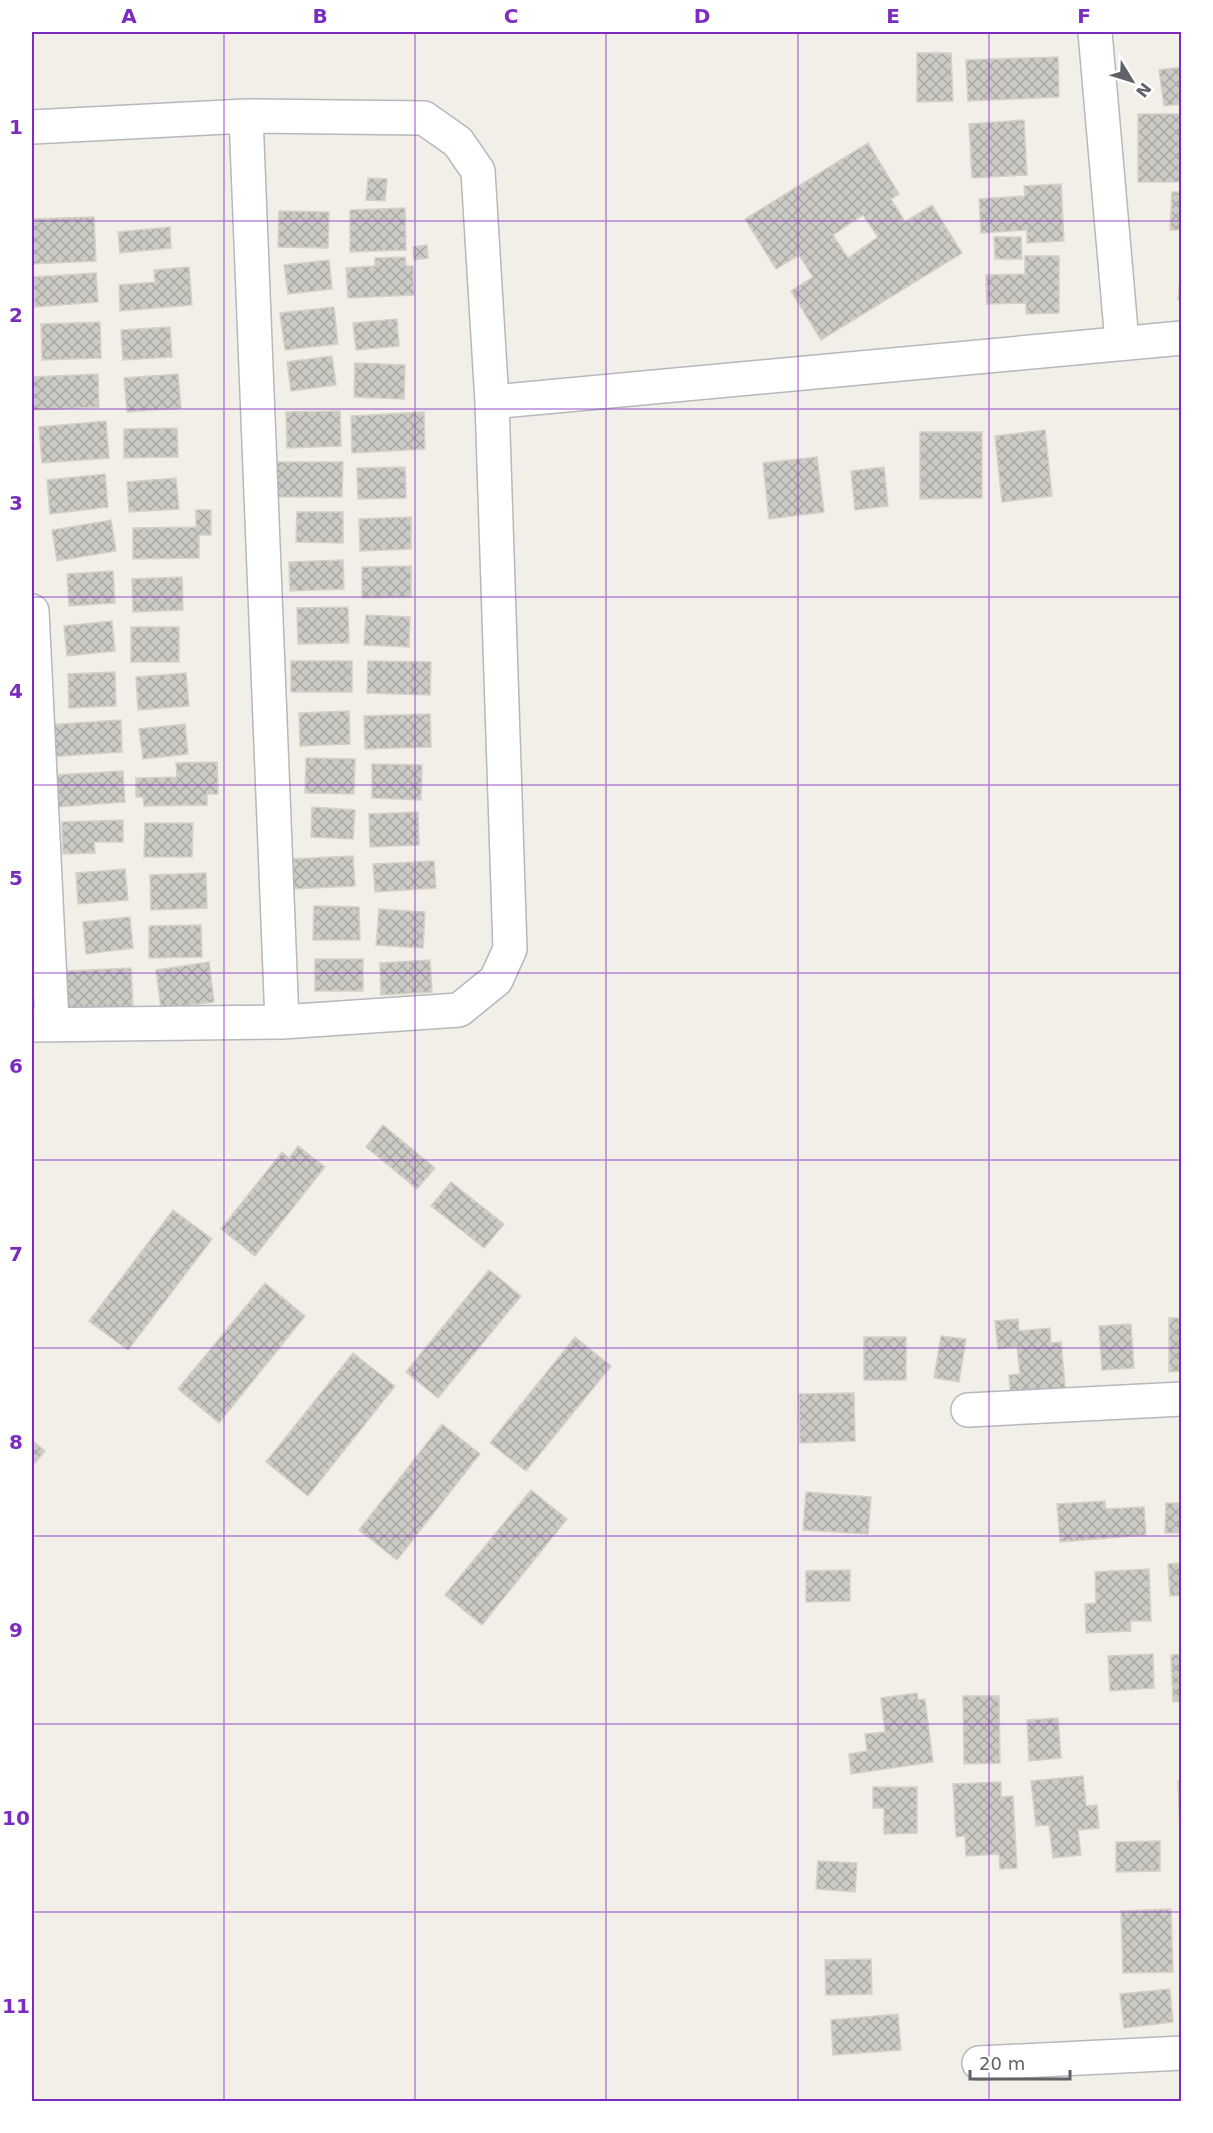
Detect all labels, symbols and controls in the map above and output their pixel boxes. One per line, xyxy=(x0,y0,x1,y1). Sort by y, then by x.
text: A xyxy=(121,4,137,28)
text: B xyxy=(312,4,328,28)
text: C xyxy=(504,4,518,28)
text: D xyxy=(694,4,710,28)
text: E xyxy=(886,4,900,28)
text: F xyxy=(1077,4,1091,28)
north arrow xyxy=(1102,51,1162,111)
text: N xyxy=(1132,79,1155,101)
text: 1 xyxy=(9,115,23,139)
text: 2 xyxy=(9,303,23,327)
text: 3 xyxy=(9,491,23,515)
text: 4 xyxy=(9,679,23,703)
text: 5 xyxy=(9,866,23,890)
text: 6 xyxy=(9,1054,23,1078)
text: 7 xyxy=(9,1242,23,1266)
text: 8 xyxy=(9,1430,23,1454)
text: 9 xyxy=(9,1618,23,1642)
text: 10 xyxy=(2,1806,30,1830)
text: 11 xyxy=(2,1994,30,2018)
scale bar xyxy=(970,2043,1070,2081)
text: 20 m xyxy=(979,2053,1025,2074)

